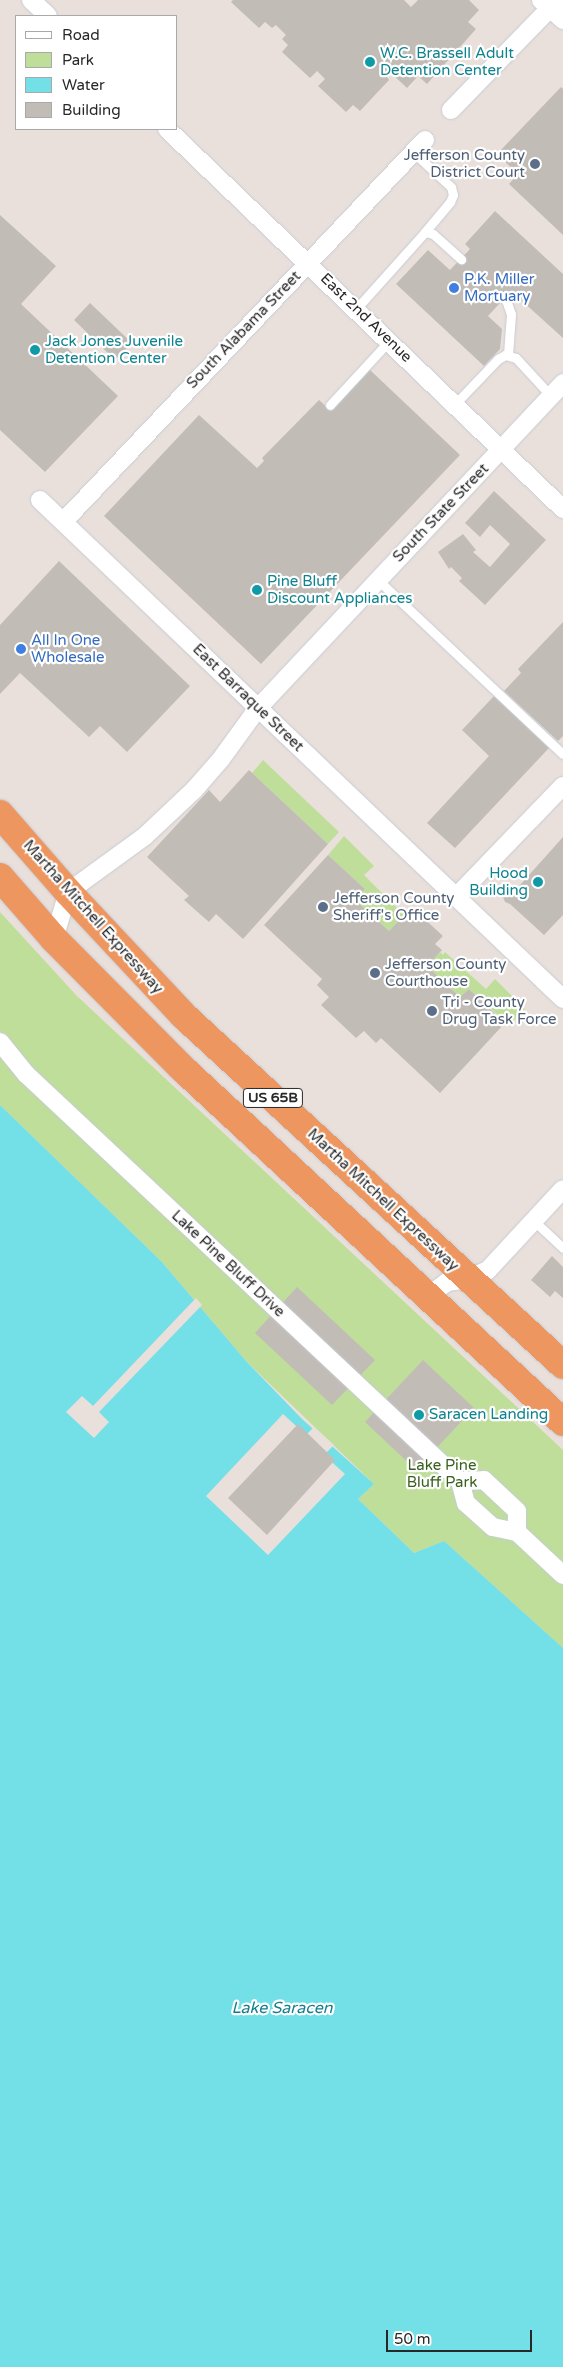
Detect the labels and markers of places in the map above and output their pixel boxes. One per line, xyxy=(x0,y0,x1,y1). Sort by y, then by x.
place label: W.C. Brassell Adult Detention Center xyxy=(380,44,514,79)
marker: W.C. Brassell Adult Detention Center xyxy=(364,56,376,68)
place label: Jefferson County District Court xyxy=(404,146,525,181)
marker: Jefferson County District Court xyxy=(529,158,541,170)
place label: P.K. Miller Mortuary xyxy=(464,270,534,305)
marker: P.K. Miller Mortuary xyxy=(448,282,460,294)
place label: Jack Jones Juvenile Detention Center xyxy=(45,332,183,367)
marker: Jack Jones Juvenile Detention Center xyxy=(29,344,41,356)
place label: Pine Bluff Discount Appliances xyxy=(267,572,413,607)
marker: Pine Bluff Discount Appliances xyxy=(251,584,263,596)
place label: All In One Wholesale xyxy=(31,631,104,666)
marker: All In One Wholesale xyxy=(15,643,27,655)
place label: Hood Building xyxy=(469,864,528,899)
marker: Hood Building xyxy=(532,876,544,888)
place label: Jefferson County Sheriff's Office xyxy=(333,889,454,924)
marker: Jefferson County Sheriff's Office xyxy=(317,901,329,913)
place label: Jefferson County Courthouse xyxy=(385,955,506,990)
marker: Jefferson County Courthouse xyxy=(369,967,381,979)
place label: Tri - County Drug Task Force xyxy=(442,993,557,1028)
marker: Tri - County Drug Task Force xyxy=(426,1005,438,1017)
place label: Saracen Landing xyxy=(429,1406,548,1424)
marker: Saracen Landing xyxy=(413,1409,425,1421)

